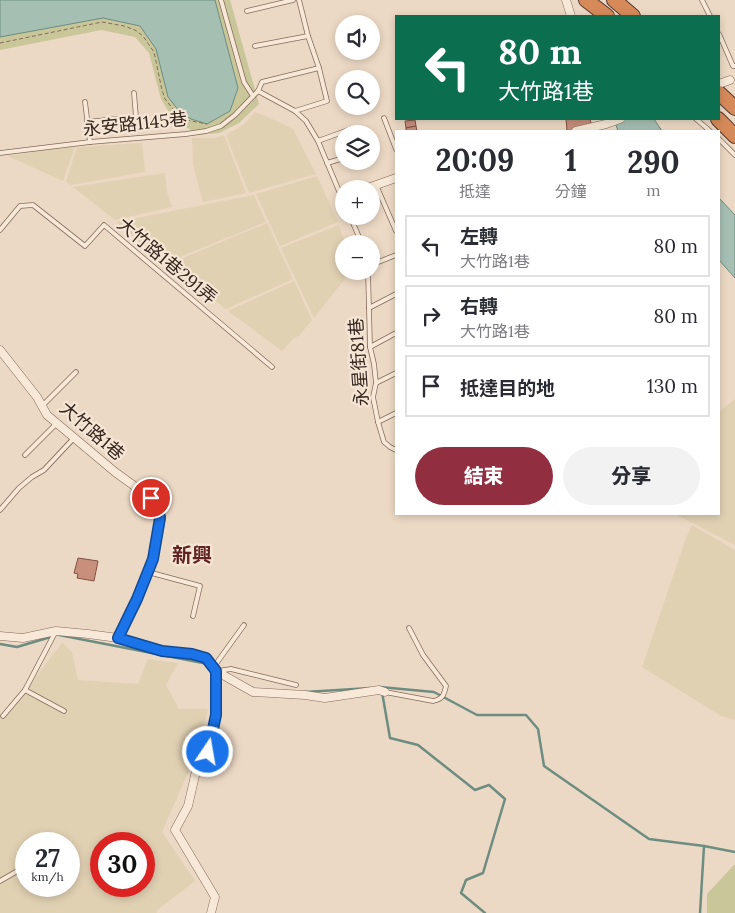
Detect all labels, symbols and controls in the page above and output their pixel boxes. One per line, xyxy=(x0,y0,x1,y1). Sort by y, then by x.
map controls xyxy=(335,15,380,280)
button: sound xyxy=(335,15,380,60)
text: 80 m xyxy=(498,29,582,74)
icon: left xyxy=(415,35,480,100)
button: search xyxy=(335,70,380,115)
text: 大竹路1巷 xyxy=(498,77,594,105)
street label: 永安路1145巷 xyxy=(82,107,188,140)
button: layers xyxy=(335,125,380,170)
text: 20:09 xyxy=(435,141,514,179)
text: 1 xyxy=(565,141,577,179)
text: 290 xyxy=(627,143,680,181)
button: + xyxy=(335,180,380,225)
text: m xyxy=(646,180,661,200)
text: 抵達 xyxy=(459,181,491,201)
text: 分鐘 xyxy=(555,181,587,201)
street label: 大竹路1巷291弄 xyxy=(113,212,222,309)
text: 左轉 xyxy=(460,224,498,248)
icon: left xyxy=(417,232,445,260)
text: 80 m xyxy=(654,234,698,258)
button: − xyxy=(335,235,380,280)
text: 大竹路1巷 xyxy=(460,251,530,271)
text: 右轉 xyxy=(460,294,498,318)
icon: right xyxy=(417,302,445,330)
text: 80 m xyxy=(654,304,698,328)
street label: 永星街81巷 xyxy=(344,317,373,407)
text: 大竹路1巷 xyxy=(460,321,530,341)
icon: arrive xyxy=(417,372,445,400)
text: 130 m xyxy=(647,374,698,398)
text: 抵達目的地 xyxy=(460,376,555,400)
street label: 大竹路1巷 xyxy=(55,396,130,465)
button: 結束 xyxy=(415,447,553,505)
button: 分享 xyxy=(563,447,700,505)
pin xyxy=(130,477,172,519)
icon: arrive xyxy=(137,484,165,512)
district label: 新興 xyxy=(172,542,212,567)
position arrow xyxy=(181,725,233,777)
speed limit sign: 30 xyxy=(90,832,155,897)
text: 27 xyxy=(35,842,60,874)
text: km/h xyxy=(31,869,64,884)

